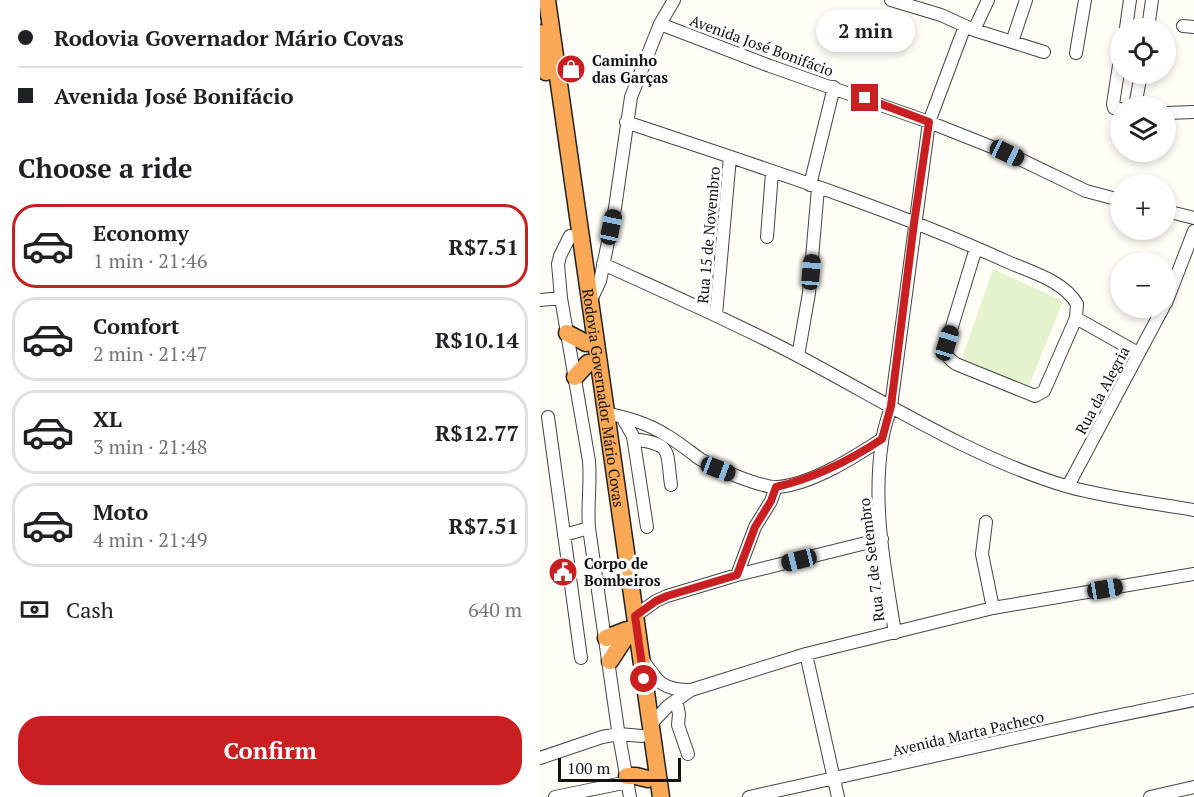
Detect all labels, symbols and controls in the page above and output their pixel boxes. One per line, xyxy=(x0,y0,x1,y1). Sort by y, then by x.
street label: Avenida José Bonifácio xyxy=(687,10,837,80)
callout: 2 min xyxy=(816,11,914,53)
text: 2 min xyxy=(838,17,893,44)
map controls xyxy=(1110,18,1176,318)
button: locate xyxy=(1110,18,1176,84)
text: Rodovia Governador Mário Covas xyxy=(54,23,404,52)
place label: Caminho das Garças xyxy=(592,50,668,87)
shop icon: Caminho das Garças xyxy=(555,53,587,85)
text: Avenida José Bonifácio xyxy=(54,81,294,110)
route end xyxy=(851,84,878,111)
button: layers xyxy=(1110,96,1176,162)
car xyxy=(987,137,1027,169)
text: Choose a ride xyxy=(18,150,193,186)
street label: Rua 15 de Novembro xyxy=(692,166,724,304)
button: + xyxy=(1110,174,1176,240)
car xyxy=(598,208,624,246)
text: Economy xyxy=(93,218,189,247)
icon: car xyxy=(21,219,75,273)
text: R$7.51 xyxy=(449,232,519,261)
text: 1 min · 21:46 xyxy=(93,247,207,274)
button: − xyxy=(1110,252,1176,318)
car xyxy=(800,253,822,291)
street label: Rodovia Governador Mário Covas xyxy=(578,287,629,509)
text: Comfort xyxy=(93,311,179,340)
icon: car xyxy=(21,312,75,366)
car xyxy=(933,323,961,363)
text: R$10.14 xyxy=(435,325,519,354)
text: 2 min · 21:47 xyxy=(93,340,207,367)
street label: Rua da Alegria xyxy=(1070,342,1134,437)
text: XL xyxy=(93,404,122,433)
icon: car xyxy=(21,405,75,459)
text: R$12.77 xyxy=(435,418,519,447)
text: 3 min · 21:48 xyxy=(93,433,207,460)
car xyxy=(698,454,738,484)
text: Moto xyxy=(93,497,148,526)
street label: Rua 7 de Setembro xyxy=(853,497,889,623)
icon: car xyxy=(21,498,75,552)
text: R$7.51 xyxy=(449,511,519,540)
text: 4 min · 21:49 xyxy=(93,526,207,553)
car xyxy=(779,547,819,573)
place label: Corpo de Bombeiros xyxy=(584,553,661,590)
public building icon: Corpo de Bombeiros xyxy=(547,556,579,588)
car xyxy=(1086,577,1124,601)
icon: cash xyxy=(18,593,51,626)
text: Cash xyxy=(66,595,114,624)
text: 640 m xyxy=(468,596,522,623)
route start xyxy=(630,665,657,692)
street label: Avenida Marta Pacheco xyxy=(890,706,1046,760)
button: Confirm xyxy=(18,716,522,785)
scale bar xyxy=(558,755,681,782)
text: 100 m xyxy=(567,757,610,779)

